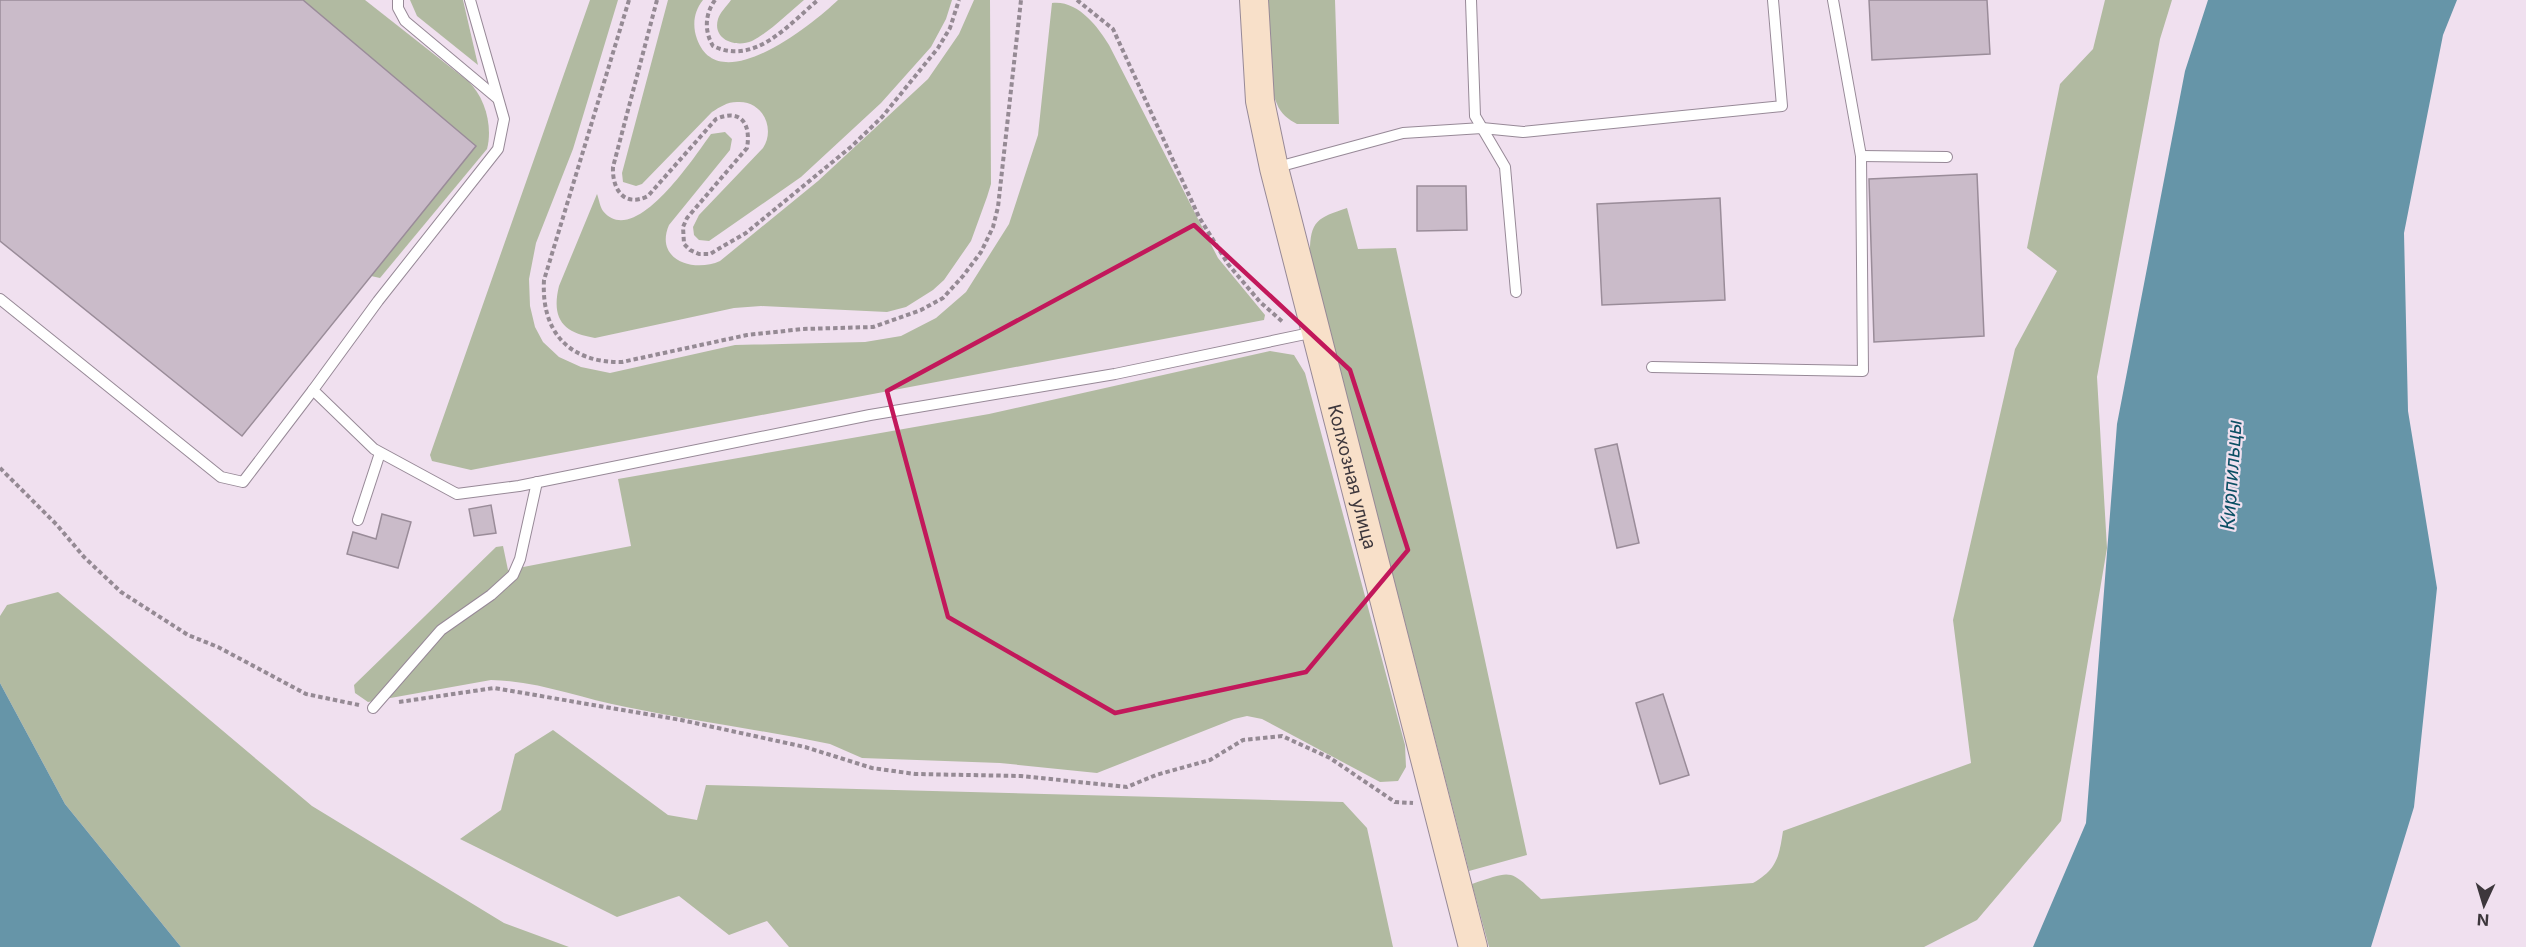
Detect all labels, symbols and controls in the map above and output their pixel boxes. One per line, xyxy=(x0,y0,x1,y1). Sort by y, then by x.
street label: Колхозная улица xyxy=(1324,402,1381,551)
water label: Кирпильцы xyxy=(2215,419,2247,531)
north arrow xyxy=(2454,875,2514,935)
text: N xyxy=(2476,910,2490,930)

